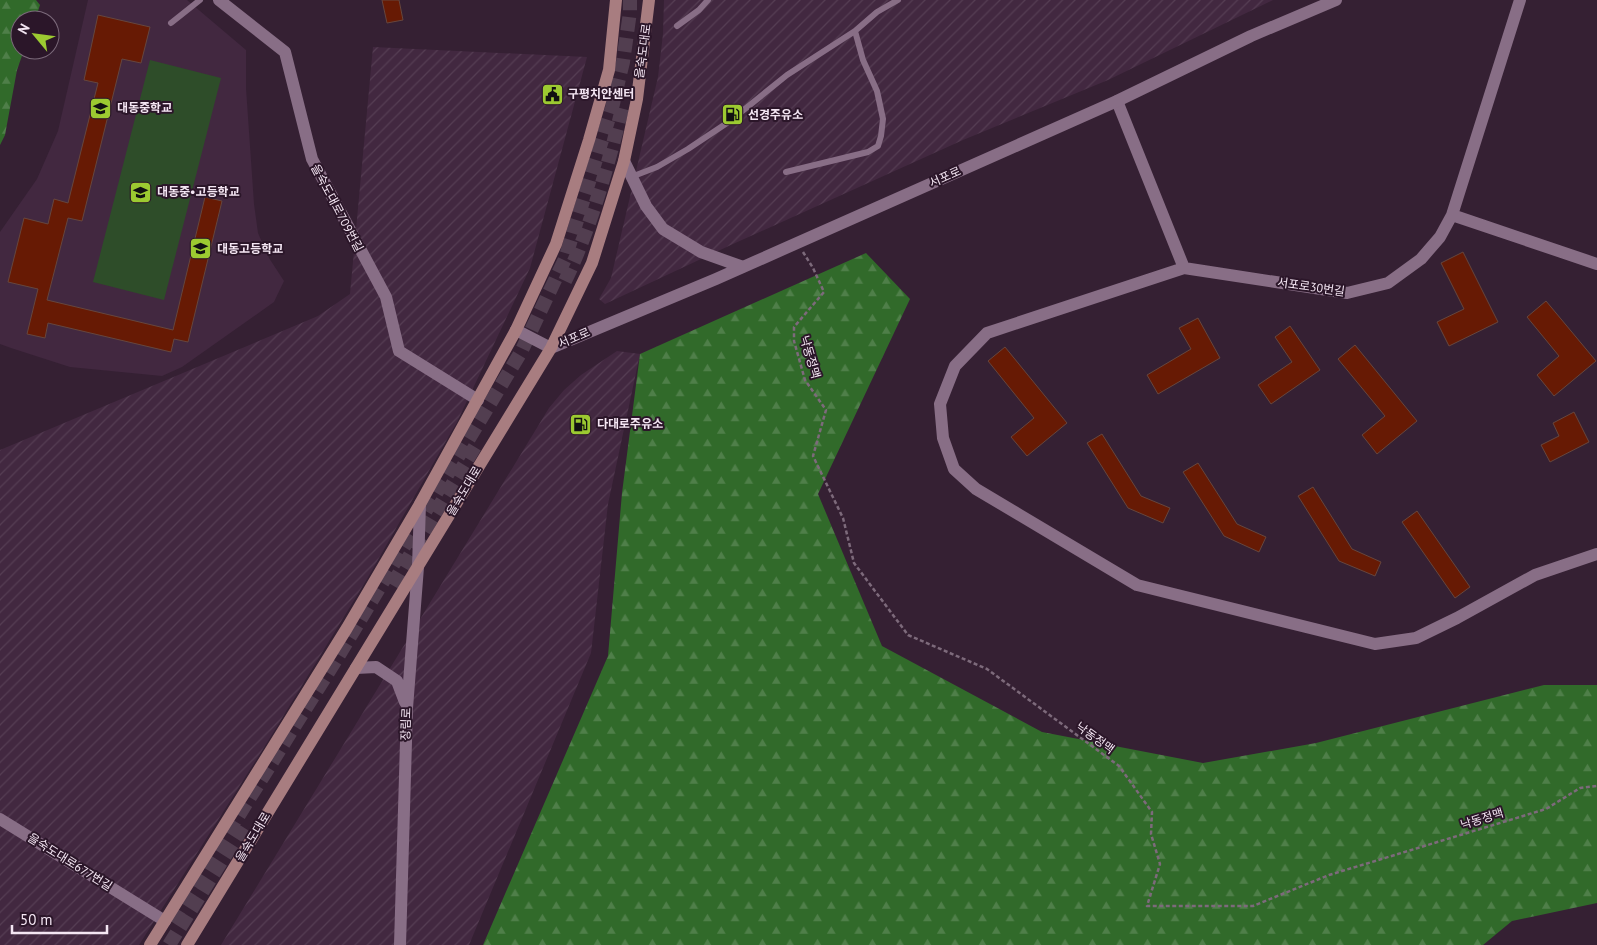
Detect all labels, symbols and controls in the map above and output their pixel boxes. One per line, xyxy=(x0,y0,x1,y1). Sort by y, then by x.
north arrow xyxy=(10,10,60,60)
text: N xyxy=(14,20,34,37)
street label: 을숙도대로 xyxy=(631,23,654,79)
public building icon: 구평치안센터 xyxy=(540,82,564,106)
place label: 구평치안센터 xyxy=(568,86,634,101)
school or university icon: 대동중학교 xyxy=(89,96,113,120)
place label: 대동중학교 xyxy=(117,100,172,115)
fuel station icon: 선경주유소 xyxy=(720,103,744,127)
place label: 선경주유소 xyxy=(748,107,803,122)
street label: 을숙도대로709번길 xyxy=(308,161,367,254)
street label: 서포로 xyxy=(927,163,963,190)
school or university icon: 대동중•고등학교 xyxy=(129,180,153,204)
place label: 대동중•고등학교 xyxy=(157,184,240,199)
school or university icon: 대동고등학교 xyxy=(189,237,213,261)
place label: 대동고등학교 xyxy=(217,241,283,256)
street label: 서포로30번길 xyxy=(1276,274,1346,299)
street label: 서포로 xyxy=(556,324,592,351)
street label: 낙동정맥 xyxy=(797,334,824,380)
fuel station icon: 다대로주유소 xyxy=(569,412,593,436)
place label: 다대로주유소 xyxy=(597,416,663,431)
street label: 을숙도대로 xyxy=(443,463,484,518)
street label: 장림로 xyxy=(397,707,414,741)
street label: 낙동정맥 xyxy=(1073,719,1118,757)
street label: 낙동정맥 xyxy=(1459,805,1505,832)
street label: 을숙도대로 xyxy=(232,809,273,864)
street label: 을숙도대로677번길 xyxy=(25,830,115,894)
scale bar xyxy=(12,902,108,934)
text: 50 m xyxy=(20,910,53,929)

